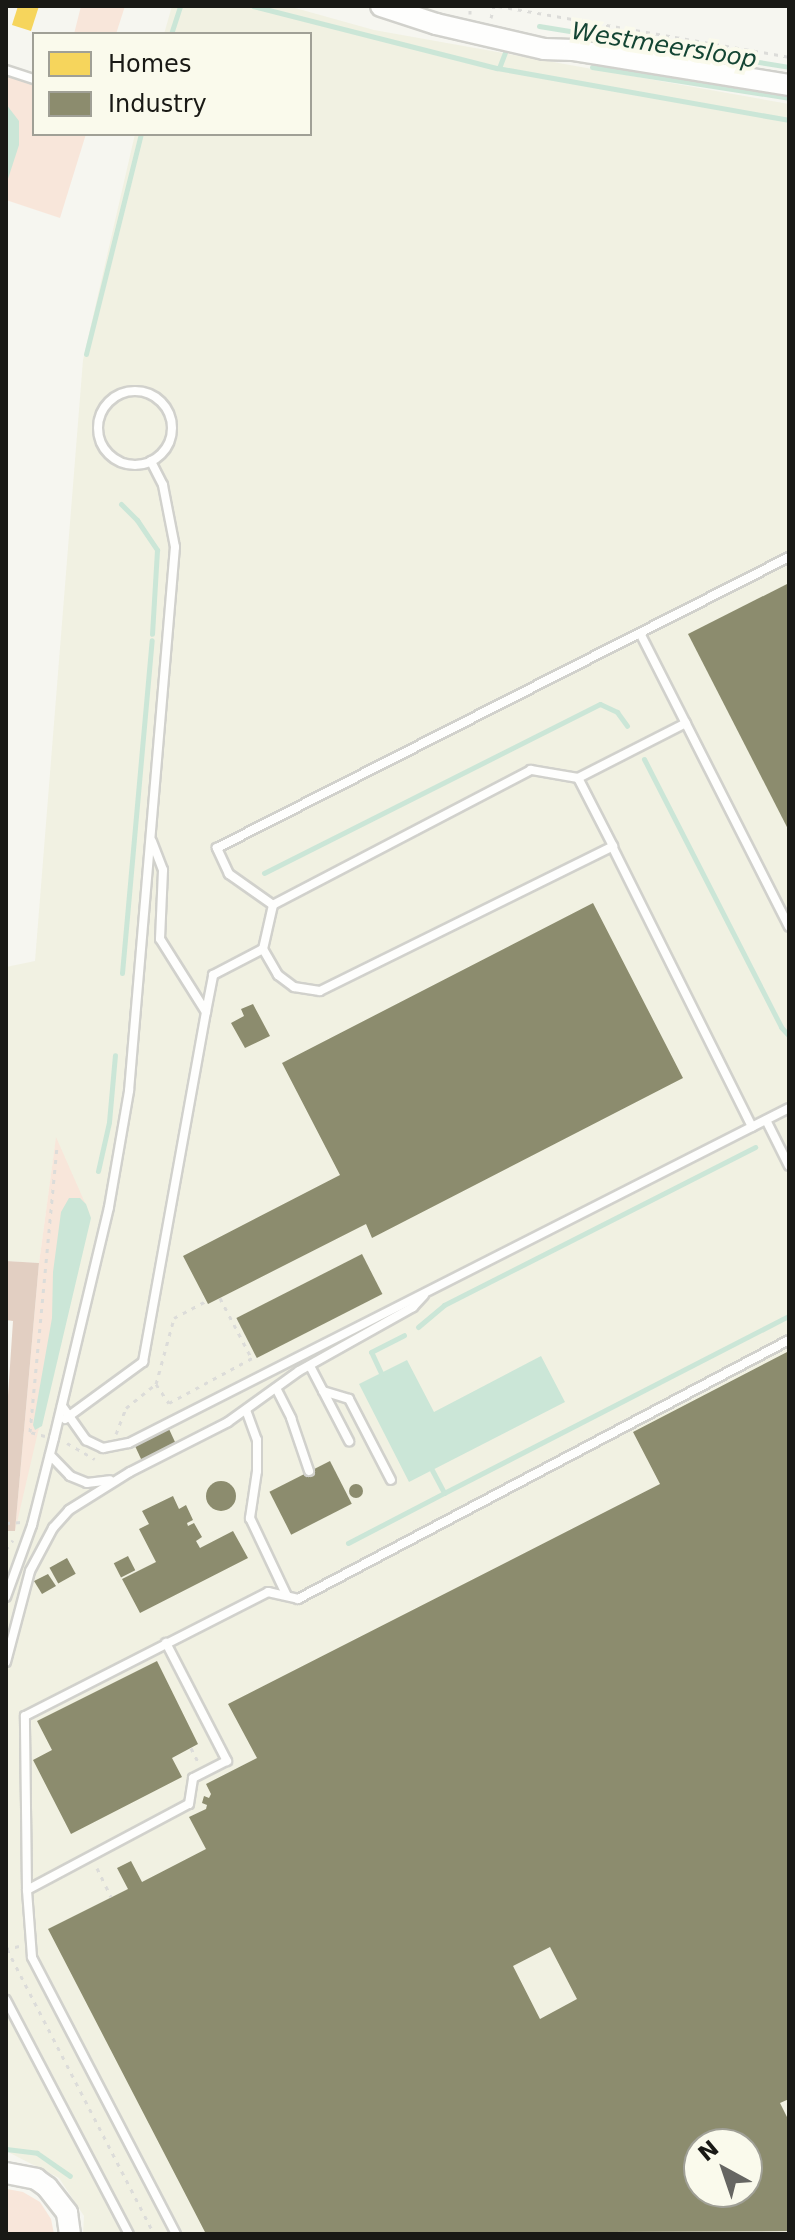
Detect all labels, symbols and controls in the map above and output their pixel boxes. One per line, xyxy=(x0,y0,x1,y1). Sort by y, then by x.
water label: Westmeersloop xyxy=(569,17,759,75)
legend xyxy=(32,32,312,136)
text: Homes xyxy=(108,50,191,78)
text: Industry xyxy=(108,90,207,118)
north arrow xyxy=(683,2128,763,2208)
text: N xyxy=(693,2135,724,2166)

